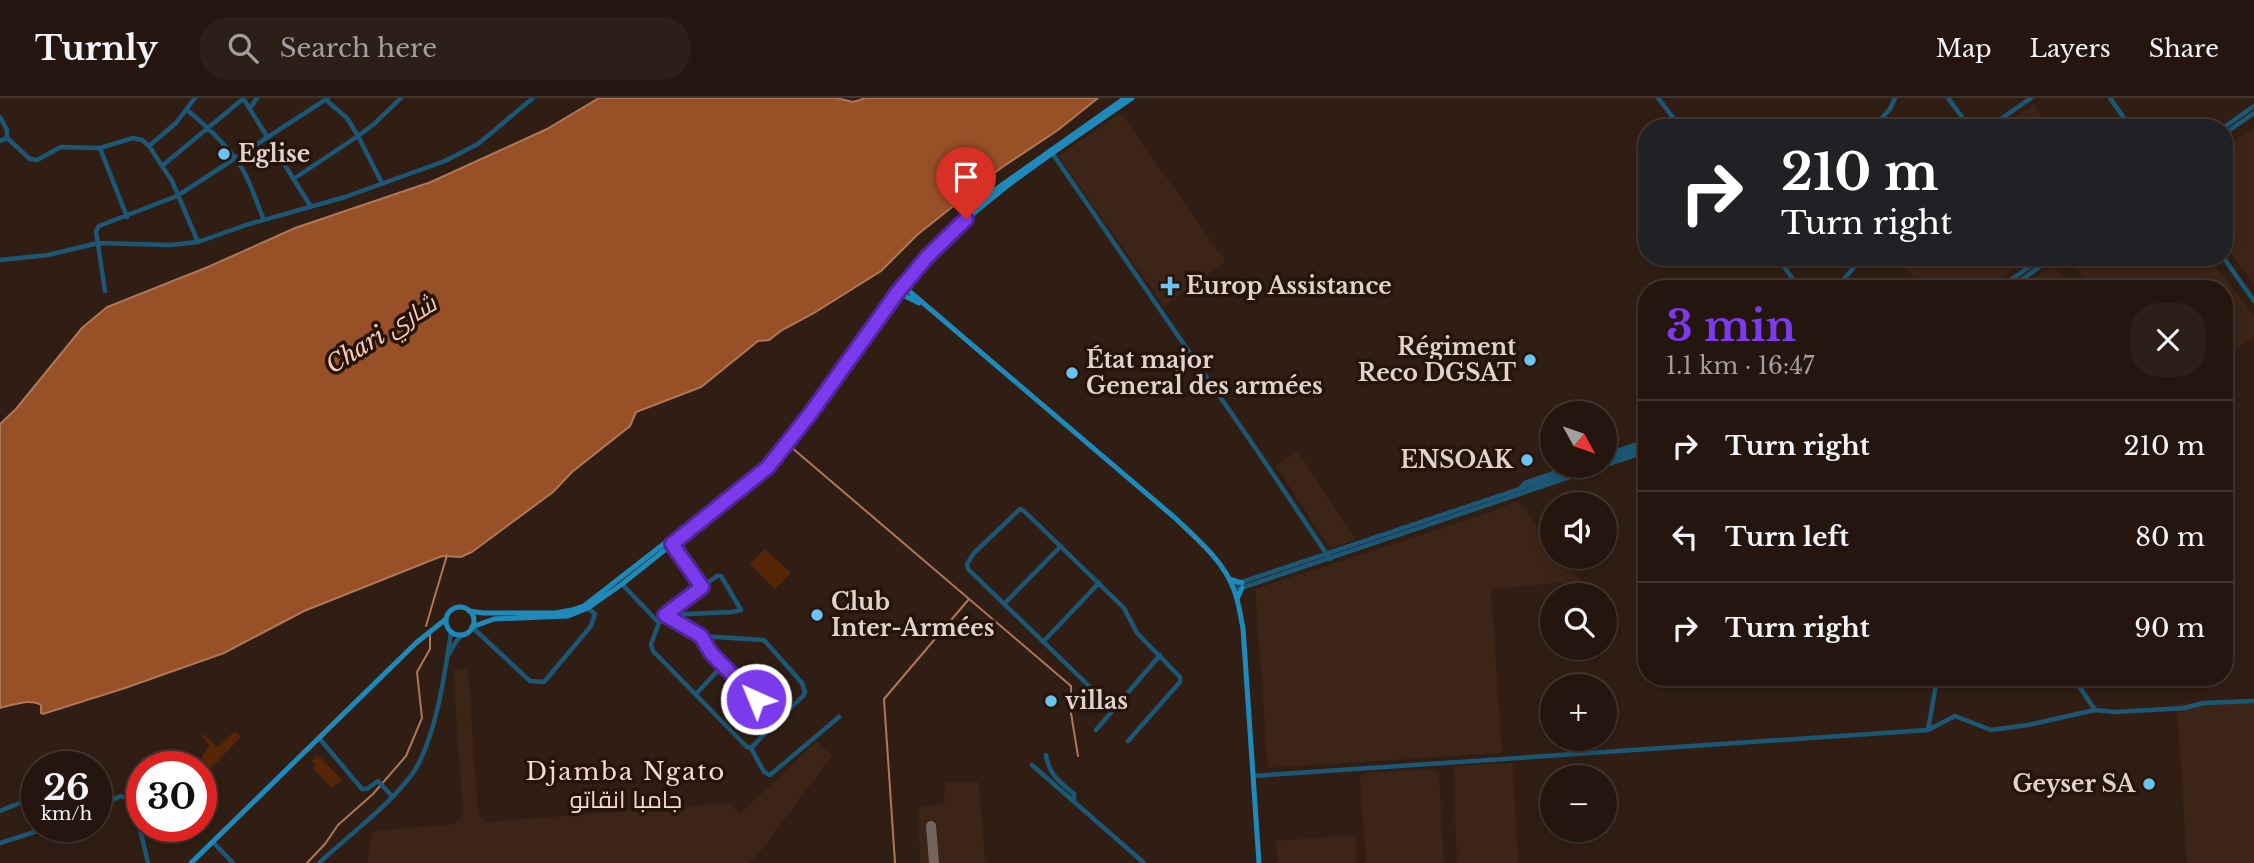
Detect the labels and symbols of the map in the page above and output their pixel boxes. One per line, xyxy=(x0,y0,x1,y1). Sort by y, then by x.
place label: Eglise xyxy=(238,140,310,168)
marker: Eglise xyxy=(216,146,232,162)
pin xyxy=(936,147,996,219)
place label: Europ Assistance xyxy=(1186,272,1392,300)
marker: Europ Assistance xyxy=(1160,276,1180,296)
water label: Chari شاري xyxy=(320,288,445,384)
place label: Régiment Reco DGSAT xyxy=(1358,333,1516,387)
place label: État major General des armées xyxy=(1086,345,1323,400)
marker: Régiment Reco DGSAT xyxy=(1522,352,1538,368)
marker: État major General des armées xyxy=(1064,365,1080,381)
north arrow xyxy=(1540,401,1617,478)
place label: ENSOAK xyxy=(1400,446,1514,474)
marker: ENSOAK xyxy=(1519,452,1535,468)
place label: Club Inter-Armées xyxy=(831,588,994,642)
marker: Club Inter-Armées xyxy=(809,607,825,623)
position arrow xyxy=(719,662,793,736)
place label: villas xyxy=(1065,687,1128,715)
marker: villas xyxy=(1043,693,1059,709)
speed limit sign: 30 xyxy=(126,751,217,842)
district label: Djamba Ngato جامبا انقاتو xyxy=(526,757,726,814)
place label: Geyser SA xyxy=(2012,770,2136,798)
marker: Geyser SA xyxy=(2141,776,2157,792)

